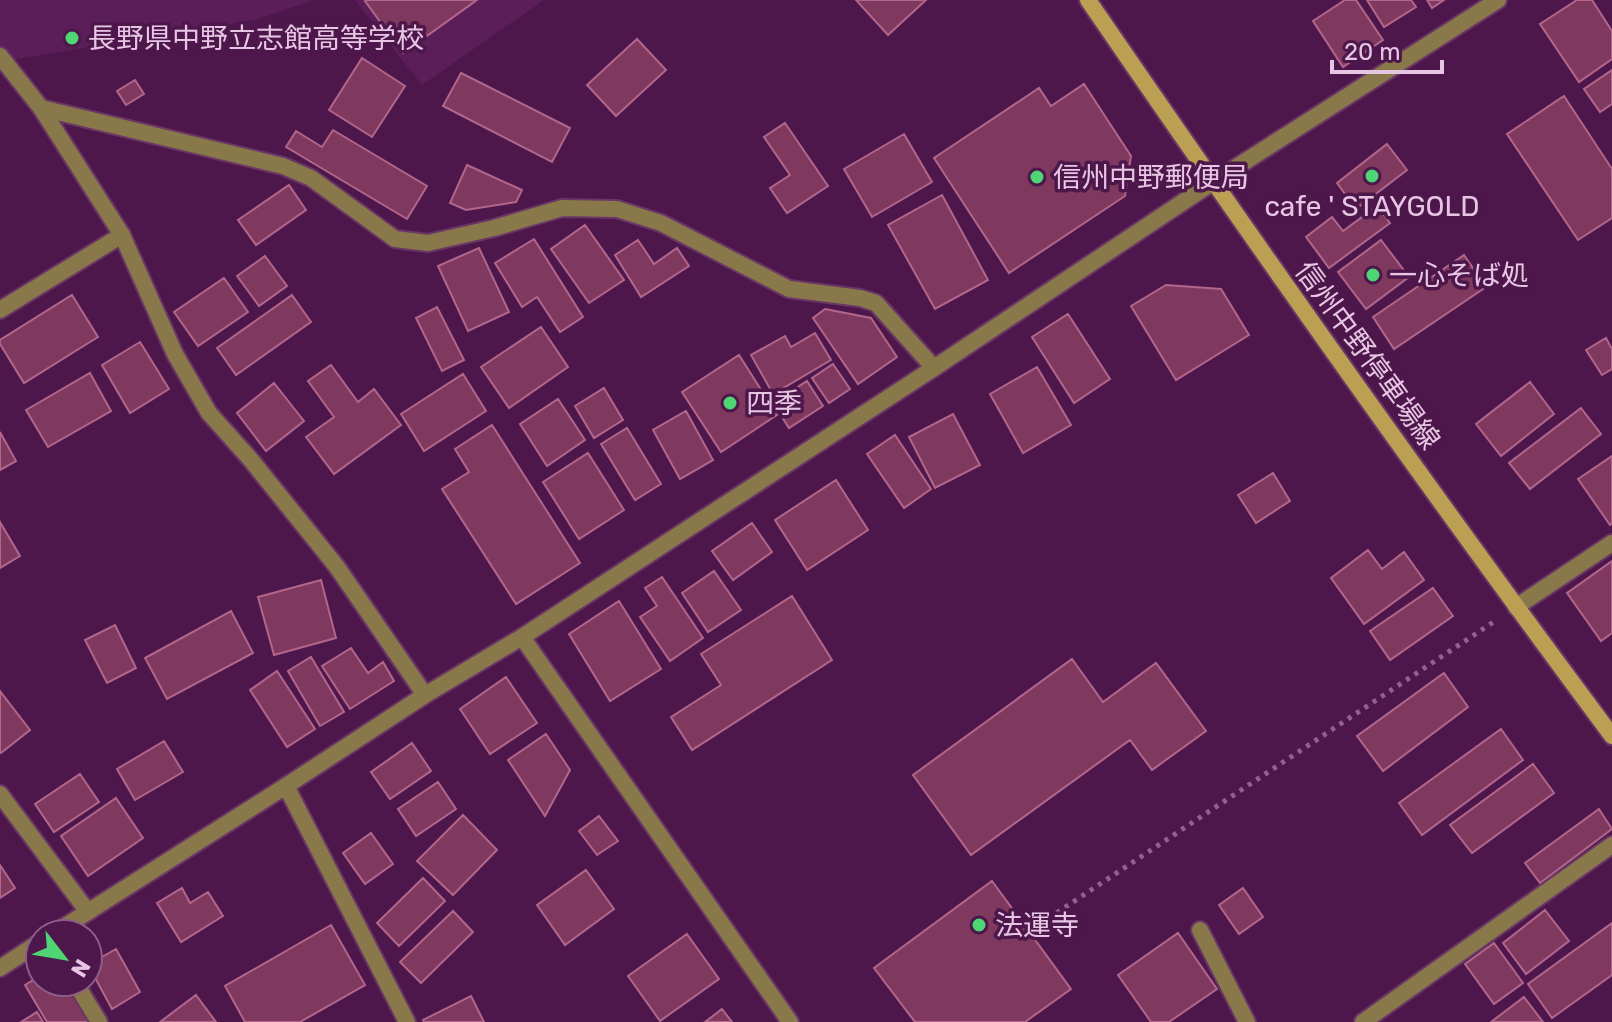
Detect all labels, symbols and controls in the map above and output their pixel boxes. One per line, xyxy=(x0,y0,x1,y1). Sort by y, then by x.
place label: 長野県中野立志館高等学校 xyxy=(88,22,424,55)
scale bar xyxy=(1332,24,1442,74)
marker: 長野県中野立志館高等学校 xyxy=(63,29,81,47)
text: 20 m xyxy=(1344,38,1401,66)
place label: 信州中野郵便局 xyxy=(1053,161,1249,194)
marker: cafe ' STAYGOLD xyxy=(1363,167,1381,185)
marker: 信州中野郵便局 xyxy=(1028,168,1046,186)
place label: cafe ' STAYGOLD xyxy=(1264,190,1480,223)
street label: 信州中野停車場線 xyxy=(1288,255,1447,456)
place label: 一心そば処 xyxy=(1389,259,1529,292)
marker: 一心そば処 xyxy=(1364,266,1382,284)
place label: 四季 xyxy=(746,387,802,420)
marker: 四季 xyxy=(721,394,739,412)
place label: 法運寺 xyxy=(995,909,1079,942)
marker: 法運寺 xyxy=(970,916,988,934)
north arrow xyxy=(24,918,104,998)
text: N xyxy=(65,954,96,982)

